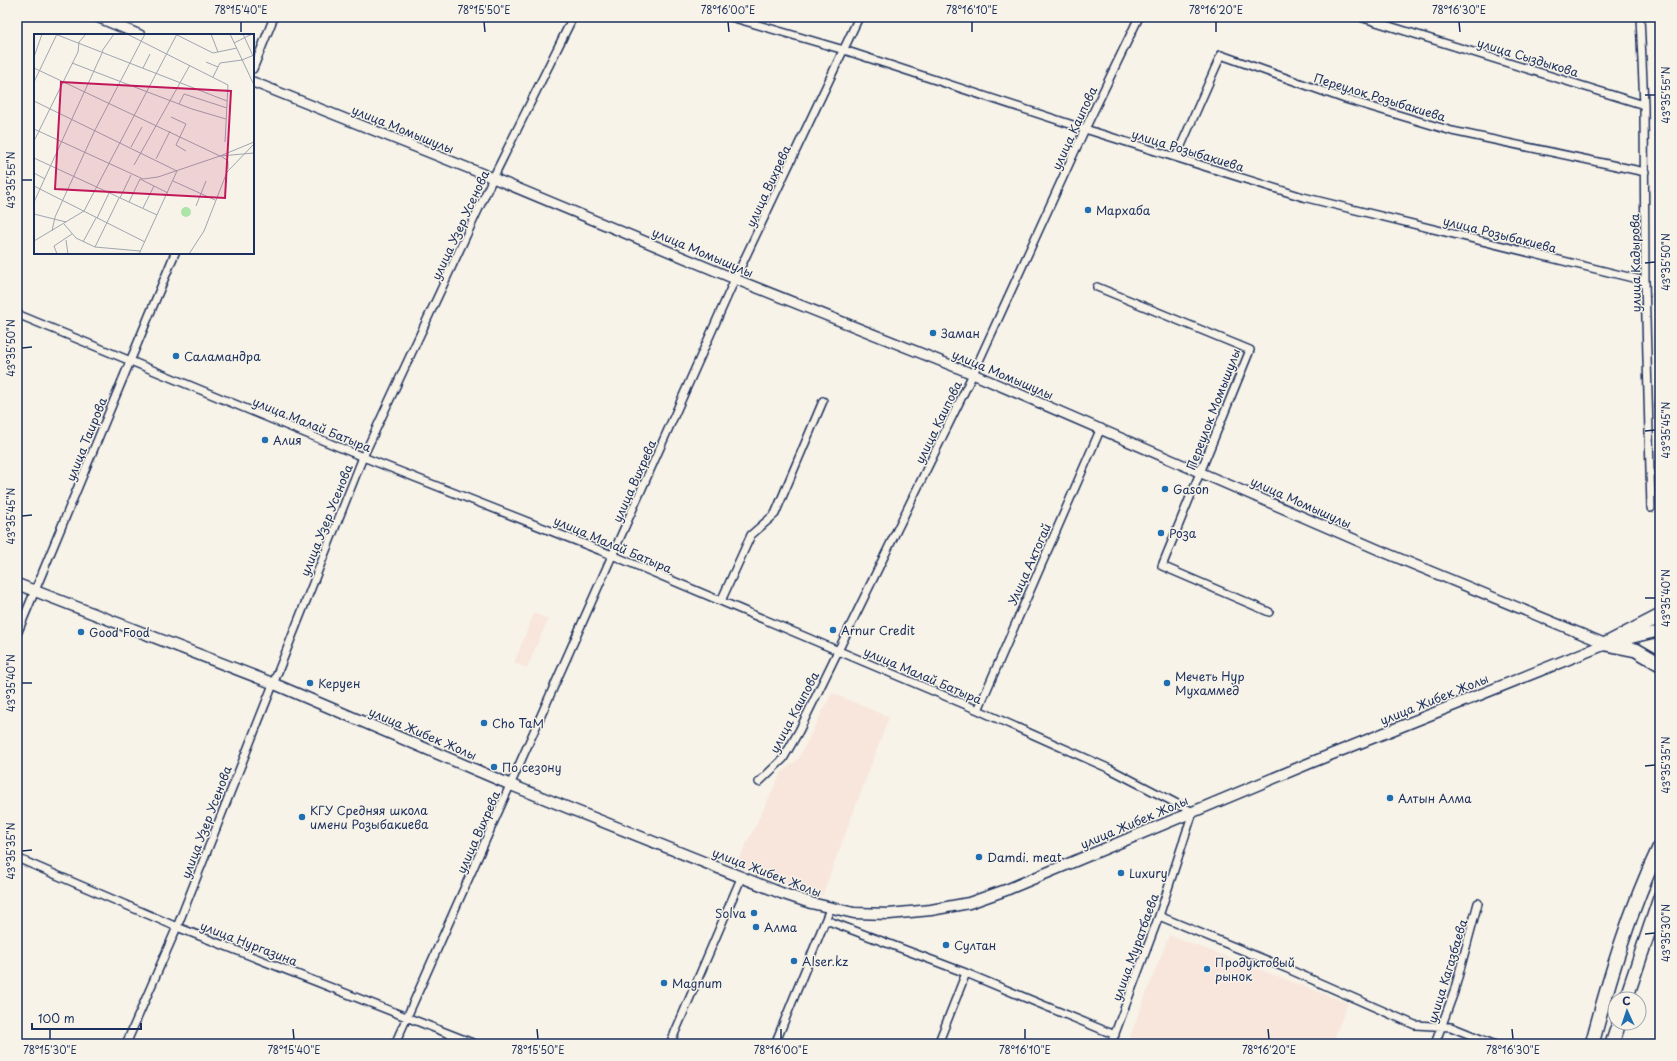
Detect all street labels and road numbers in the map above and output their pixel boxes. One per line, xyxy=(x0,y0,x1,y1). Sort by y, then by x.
street label: улица Сыздыкова xyxy=(1475,33,1581,81)
street label: Переулок Розыбакиева xyxy=(1312,68,1449,126)
street label: улица Каипова xyxy=(1047,83,1101,173)
street label: улица Момышулы xyxy=(349,100,457,158)
street label: улица Розыбакиева xyxy=(1130,124,1247,176)
street label: улица Вихрева xyxy=(741,142,795,230)
street label: улица Узер Усенова xyxy=(427,167,494,283)
street label: улица Розыбакиева xyxy=(1441,211,1559,257)
street label: улица Кадырова xyxy=(1625,213,1645,313)
street label: улица Момышулы xyxy=(650,223,756,281)
street label: улица Момышулы xyxy=(950,345,1056,403)
street label: Переулок Момышулы xyxy=(1182,346,1244,472)
street label: улица Каипова xyxy=(910,377,966,466)
street label: улица Малай Батыра xyxy=(250,392,375,456)
street label: улица Таирова xyxy=(61,394,111,484)
street label: улица Вихрева xyxy=(608,436,660,525)
street label: улица Узер Усенова xyxy=(295,461,357,579)
street label: улица Момышулы xyxy=(1248,472,1354,532)
street label: улица Малай Батыра xyxy=(551,511,675,577)
street label: Улица Актогай xyxy=(1003,520,1055,608)
street label: улица Малай Батыра xyxy=(861,642,985,708)
street label: улица Каипова xyxy=(765,668,823,756)
street label: улица Жибек Жолы xyxy=(1377,669,1491,729)
street label: улица Жибек Жолы xyxy=(366,702,480,764)
street label: улица Узер Усенова xyxy=(176,763,236,881)
street label: улица Вихрева xyxy=(452,787,504,876)
street label: улица Жибек Жолы xyxy=(1077,791,1191,853)
street label: улица Жибек Жолы xyxy=(710,843,824,901)
street label: улица Муратбаева xyxy=(1107,890,1163,1003)
street label: улица Нургазина xyxy=(198,916,301,970)
street label: улица Кагазбаева xyxy=(1423,916,1472,1025)

